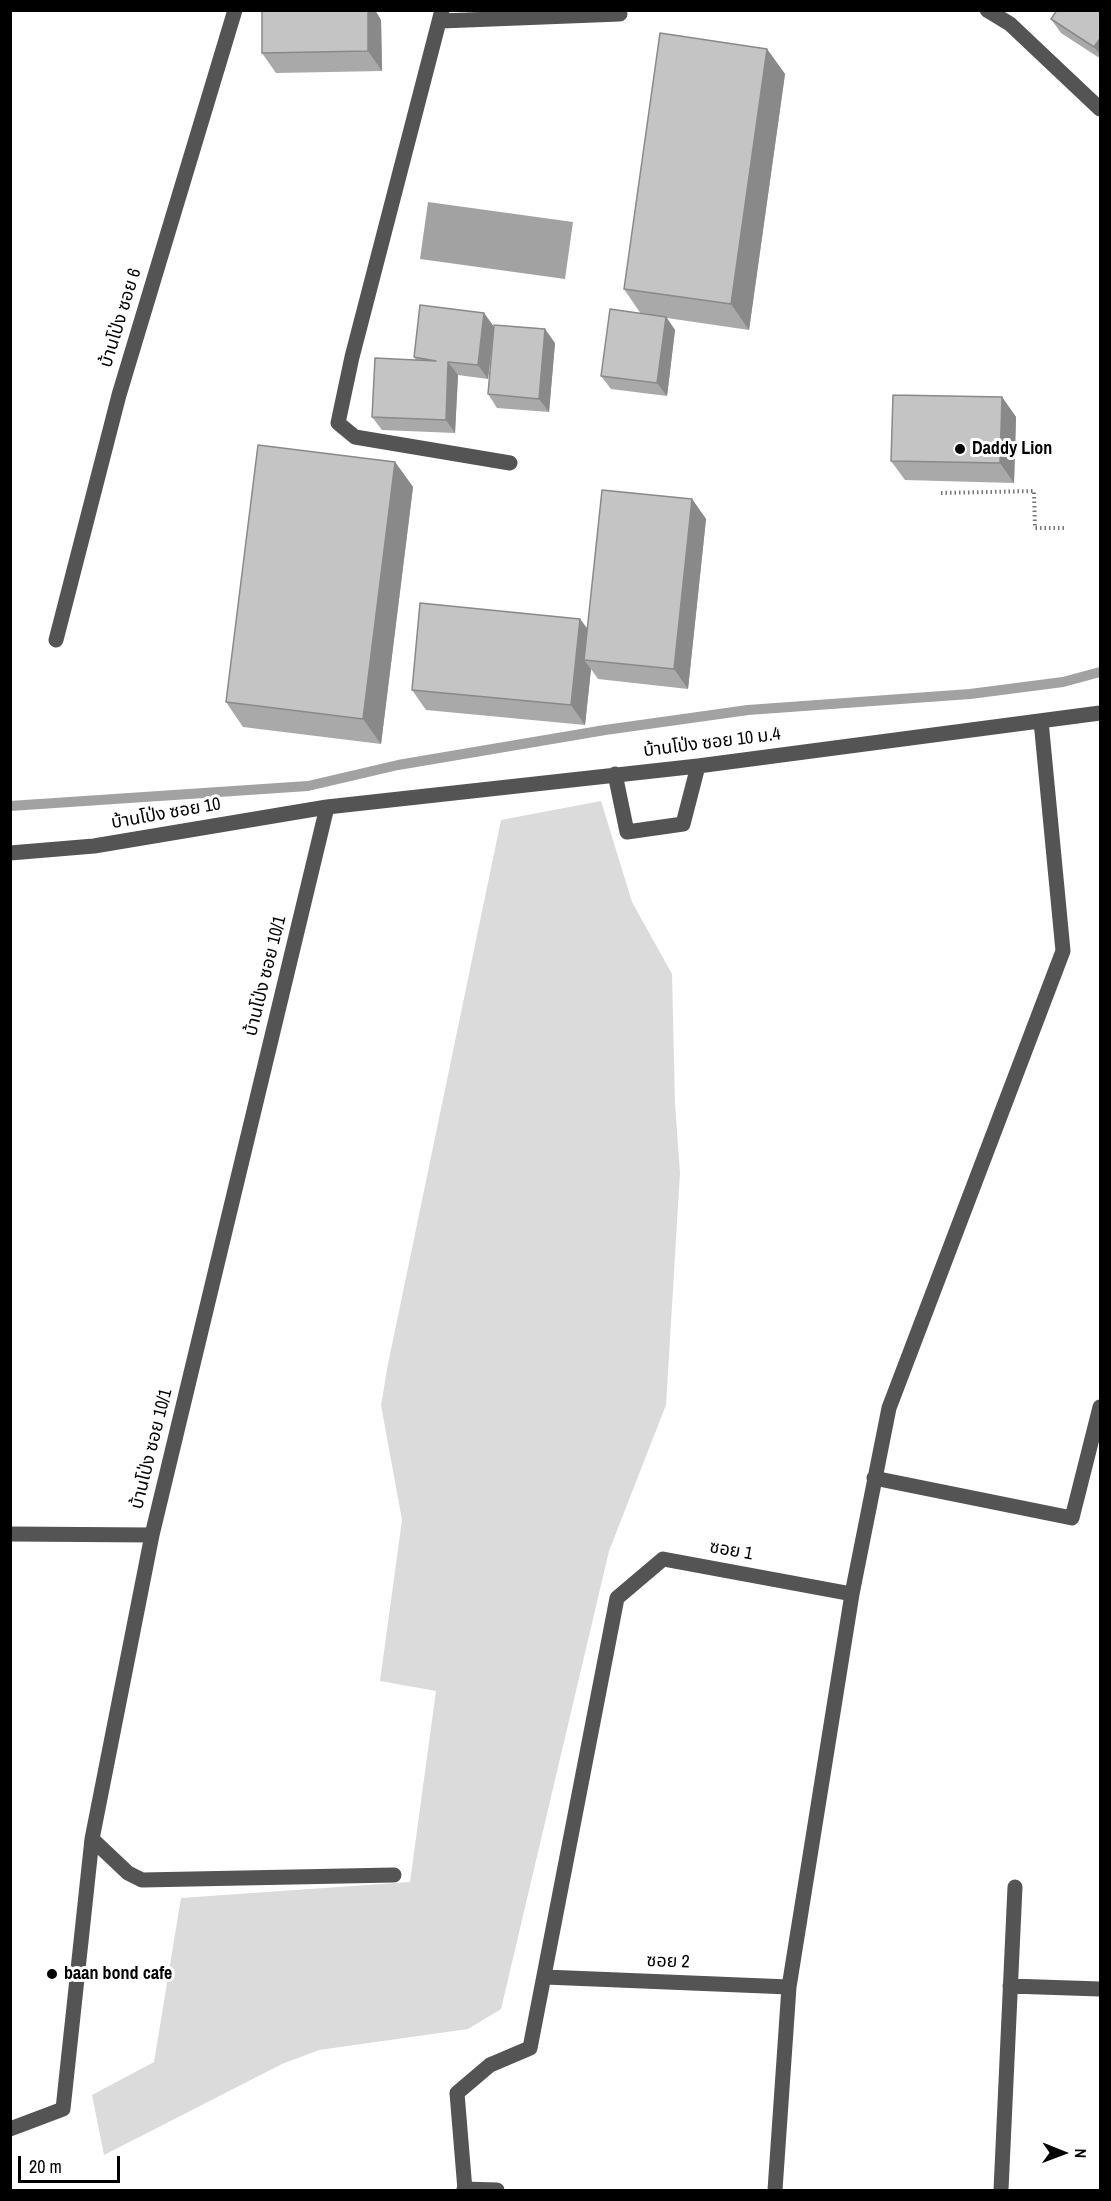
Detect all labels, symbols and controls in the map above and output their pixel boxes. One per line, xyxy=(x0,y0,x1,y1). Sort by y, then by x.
street label: บ้านโป่ง ซอย 6 xyxy=(96,266,146,370)
place label: Daddy Lion xyxy=(972,438,1052,460)
marker: Daddy Lion xyxy=(953,442,967,456)
street label: บ้านโป่ง ซอย 10 ม.4 xyxy=(642,724,782,762)
street label: บ้านโป่ง ซอย 10 xyxy=(110,794,222,834)
street label: บ้านโป่ง ซอย 10/1 xyxy=(241,914,291,1038)
street label: บ้านโป่ง ซอย 10/1 xyxy=(127,1387,177,1511)
street label: ซอย 1 xyxy=(708,1537,754,1565)
street label: ซอย 2 xyxy=(646,1950,690,1974)
place label: baan bond cafe xyxy=(64,1963,172,1985)
marker: baan bond cafe xyxy=(45,1967,59,1981)
north arrow xyxy=(1033,2123,1093,2183)
scale bar xyxy=(21,2144,123,2182)
text: N xyxy=(1070,2148,1092,2158)
text: 20 m xyxy=(29,2154,62,2179)

